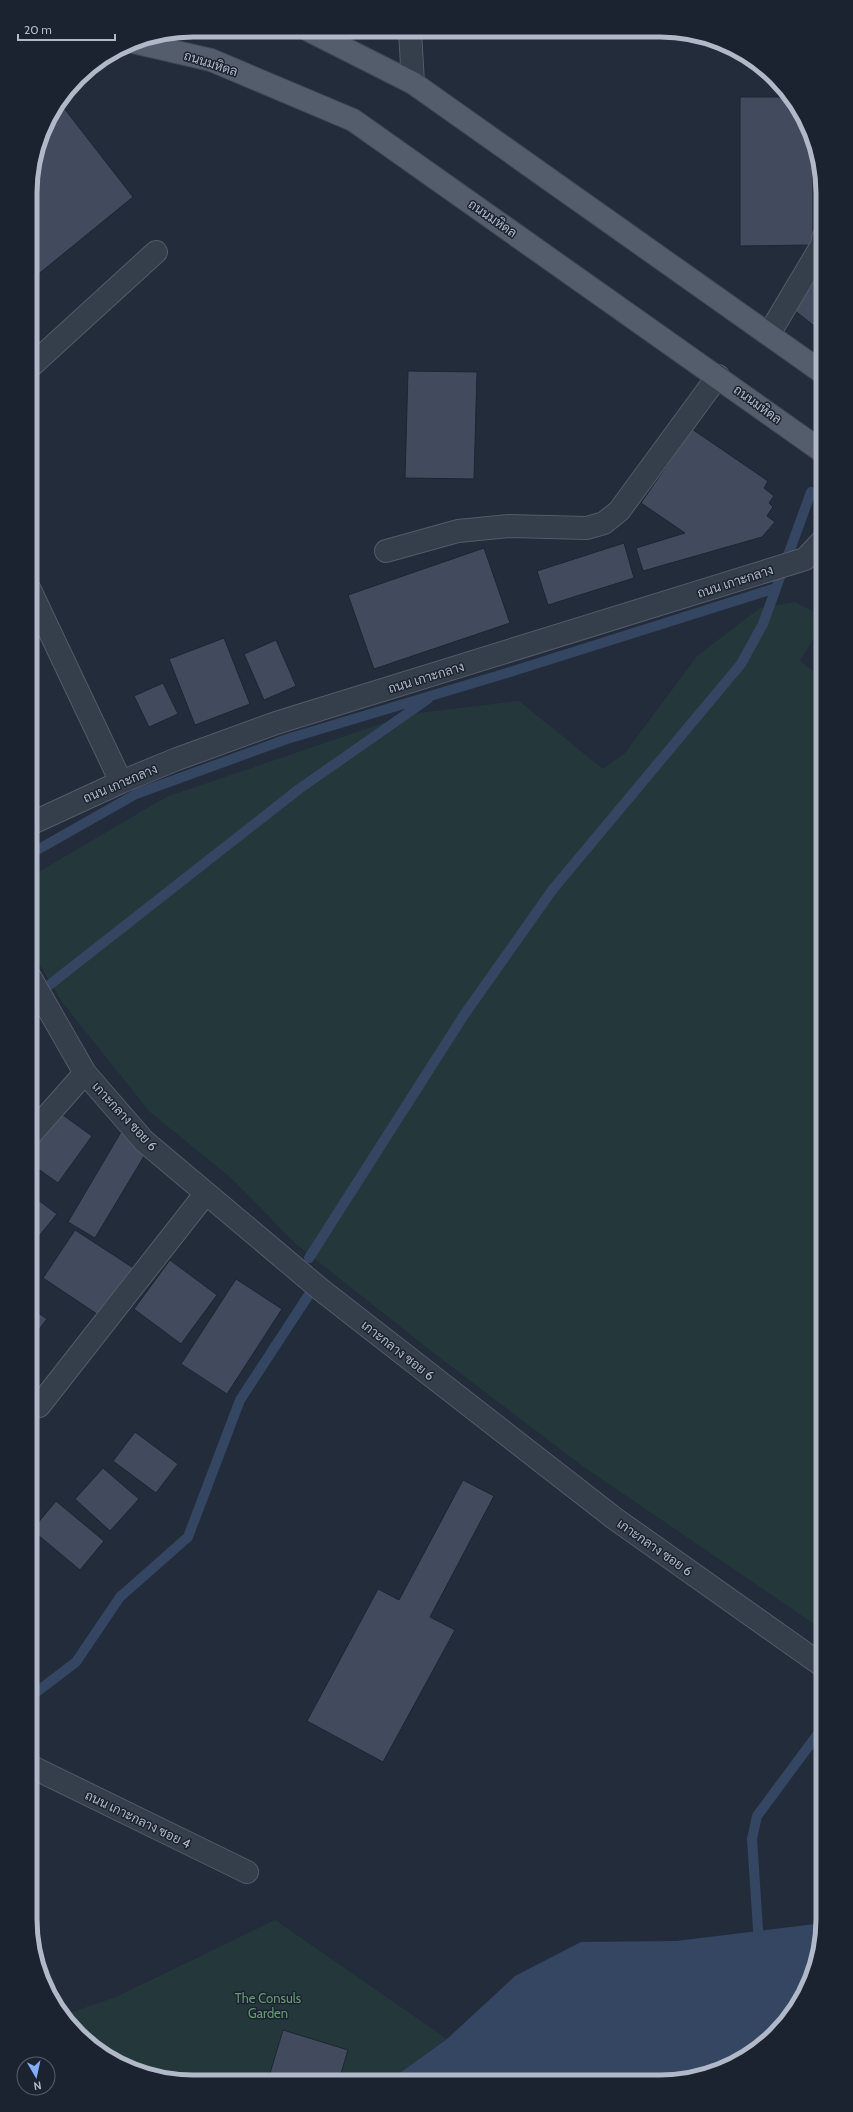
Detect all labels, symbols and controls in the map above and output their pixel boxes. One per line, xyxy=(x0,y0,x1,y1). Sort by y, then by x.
scale bar xyxy=(18,16,115,42)
text: 20 m xyxy=(24,22,52,37)
street label: ถนนมหิดล xyxy=(182,47,240,79)
street label: ถนนมหิดล xyxy=(466,195,520,241)
street label: ถนนมหิดล xyxy=(731,381,785,427)
street label: ถนน เกาะกลาง xyxy=(695,561,775,601)
street label: ถนน เกาะกลาง xyxy=(386,658,466,696)
street label: ถนน เกาะกลาง xyxy=(80,760,160,806)
street label: เกาะกลาง ซอย 6 xyxy=(89,1078,161,1154)
street label: เกาะกลาง ซอย 6 xyxy=(358,1317,438,1383)
street label: เกาะกลาง ซอย 6 xyxy=(614,1515,696,1579)
street label: ถนน เกาะกลาง ซอย 4 xyxy=(83,1786,194,1852)
park label: The Consuls Garden xyxy=(235,1990,302,2021)
north arrow xyxy=(16,2056,56,2096)
text: N xyxy=(33,2078,43,2093)

